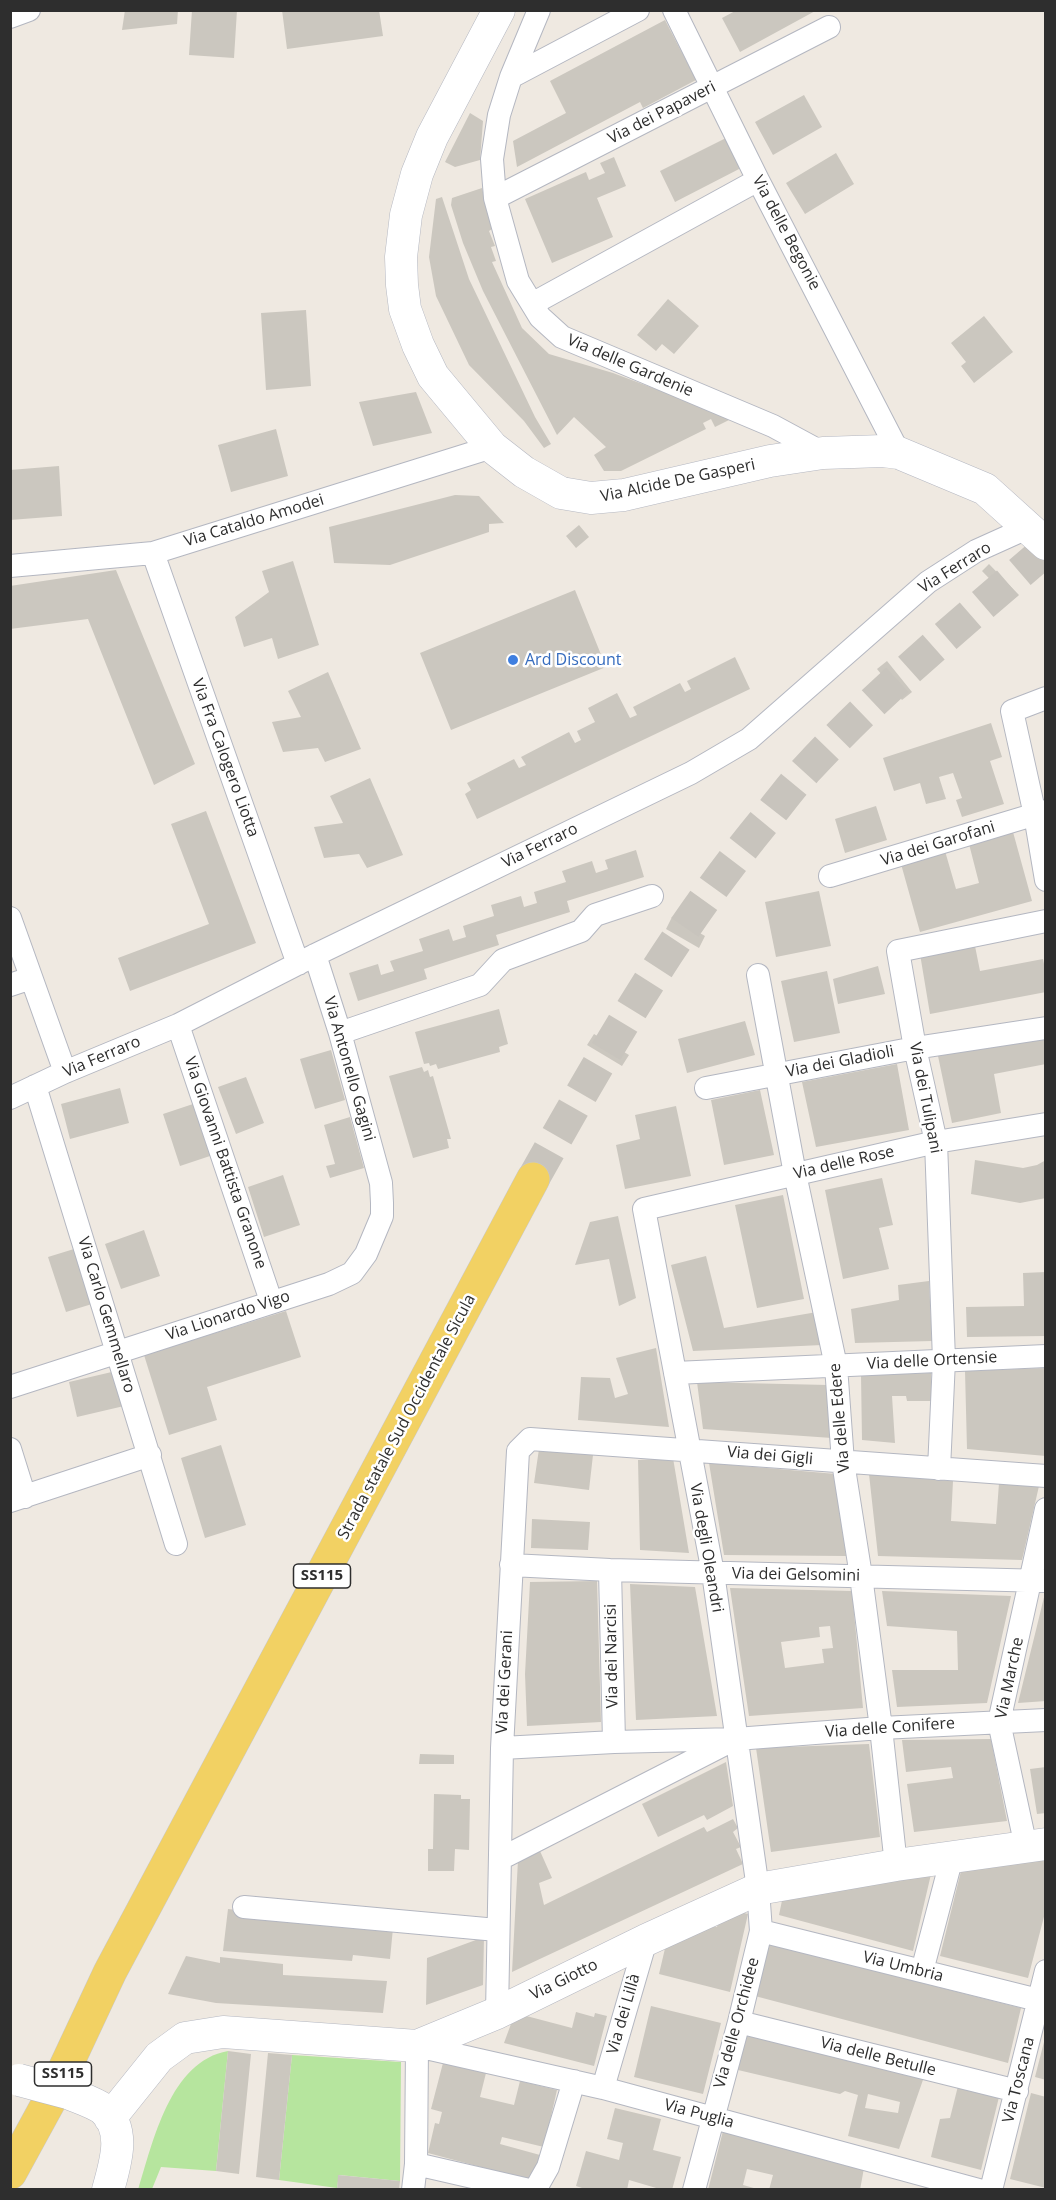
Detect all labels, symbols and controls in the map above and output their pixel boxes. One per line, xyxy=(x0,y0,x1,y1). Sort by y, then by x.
street label: Via dei Papaveri xyxy=(605,78,719,148)
street label: Via delle Begonie xyxy=(748,172,824,294)
street label: Via delle Gardenie xyxy=(564,331,696,401)
street label: Via Alcide De Gasperi xyxy=(599,455,757,507)
street label: Via Cataldo Amodei xyxy=(182,491,326,551)
street label: Via Ferraro xyxy=(915,538,995,598)
place label: Ard Discount xyxy=(525,650,621,670)
marker: Ard Discount xyxy=(506,653,520,667)
street label: Via Fra Calogero Liotta xyxy=(187,676,263,840)
street label: Via dei Garofani xyxy=(879,818,997,870)
street label: Via Ferraro xyxy=(499,819,581,873)
street label: Via Antonello Gagini xyxy=(319,994,379,1144)
street label: Via Ferraro xyxy=(61,1032,143,1082)
street label: Via dei Tulipani xyxy=(905,1041,945,1155)
street label: Via dei Gladioli xyxy=(784,1042,896,1082)
street label: Via Giovanni Battista Granone xyxy=(180,1054,270,1272)
street label: Via delle Rose xyxy=(792,1142,896,1184)
street label: Via Carlo Gemmellaro xyxy=(73,1235,139,1395)
street label: Via Lionardo Vigo xyxy=(164,1287,292,1345)
street label: Strada statale Sud Occidentale Sicula xyxy=(334,1291,480,1543)
street label: Via delle Ortensie xyxy=(866,1348,998,1374)
street label: Via delle Edere xyxy=(826,1362,854,1474)
street label: Via dei Gigli xyxy=(726,1443,814,1469)
street label: Via degli Oleandri xyxy=(685,1482,727,1614)
road number: SS115 xyxy=(294,1564,350,1588)
street label: Via dei Gelsomini xyxy=(732,1564,860,1586)
street label: Via dei Narcisi xyxy=(601,1604,623,1708)
street label: Via dei Gerani xyxy=(493,1630,517,1734)
street label: Via Marche xyxy=(992,1635,1028,1721)
street label: Via delle Conifere xyxy=(824,1714,956,1742)
street label: Via Umbria xyxy=(861,1948,945,1986)
street label: Via Giotto xyxy=(527,1955,601,2005)
street label: Via delle Orchidee xyxy=(710,1955,764,2091)
street label: Via dei Lillà xyxy=(603,1971,645,2057)
street label: Via delle Betulle xyxy=(818,2033,938,2081)
street label: Via Toscana xyxy=(999,2035,1039,2125)
road number: SS115 xyxy=(34,2062,92,2086)
street label: Via Puglia xyxy=(662,2095,736,2133)

